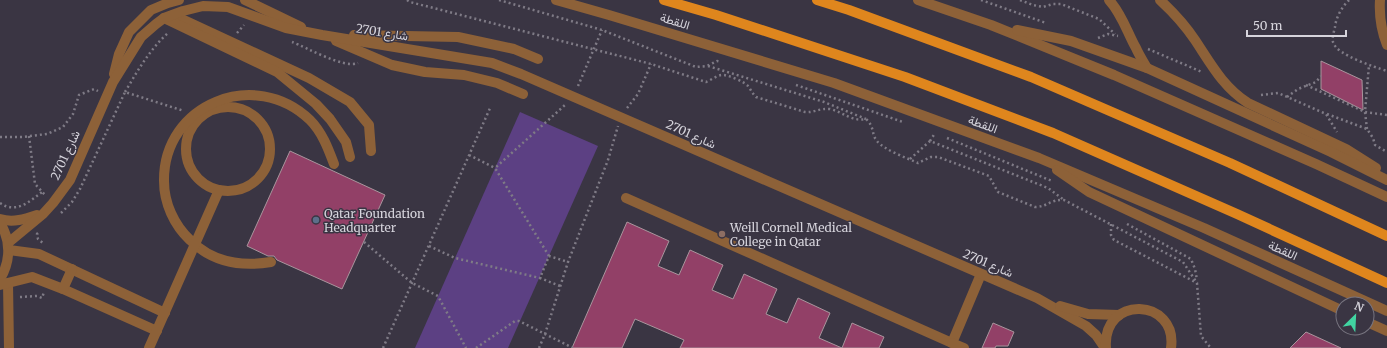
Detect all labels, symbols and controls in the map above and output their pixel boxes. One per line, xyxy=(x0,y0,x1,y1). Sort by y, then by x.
street label: اللقطة xyxy=(658,9,692,33)
scale bar xyxy=(1247,12,1346,38)
text: 50 m xyxy=(1253,18,1282,33)
street label: شارع 2701 xyxy=(354,20,409,46)
street label: اللقطة xyxy=(966,112,1000,136)
street label: شارع 2701 xyxy=(663,116,718,153)
street label: شارع 2701 xyxy=(47,128,85,183)
place label: Qatar Foundation Headquarter xyxy=(324,206,425,235)
marker: Qatar Foundation Headquarter xyxy=(311,215,321,225)
place label: Weill Cornell Medical College in Qatar xyxy=(729,220,852,249)
marker: Weill Cornell Medical College in Qatar xyxy=(717,229,727,239)
street label: اللقطة xyxy=(1266,237,1300,263)
street label: شارع 2701 xyxy=(960,246,1015,282)
north arrow xyxy=(1335,296,1375,336)
text: N xyxy=(1352,299,1366,315)

